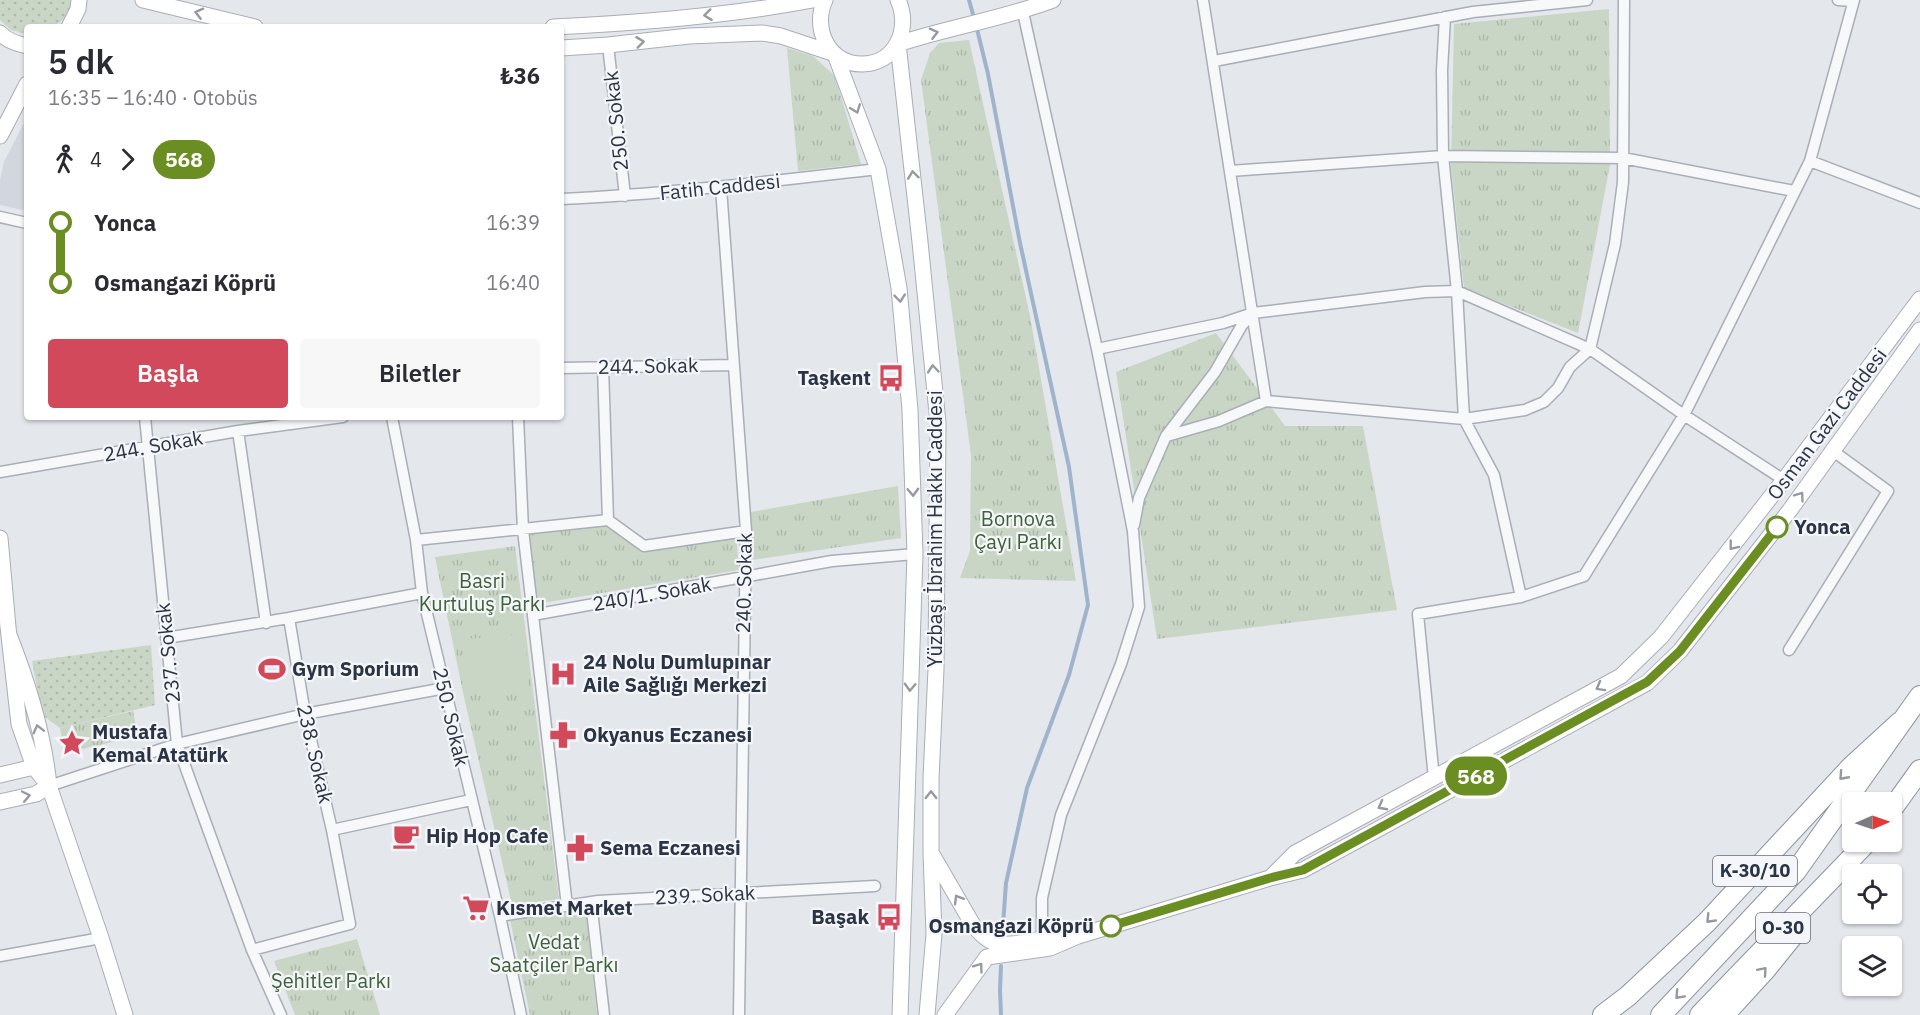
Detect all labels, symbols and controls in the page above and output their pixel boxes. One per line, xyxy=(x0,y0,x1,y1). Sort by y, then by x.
one-way arrow xyxy=(194,8,204,21)
one-way arrow xyxy=(704,9,713,21)
one-way arrow xyxy=(928,28,939,40)
one-way arrow xyxy=(636,36,645,48)
text: 5 dk xyxy=(48,40,114,83)
text: ₺36 xyxy=(500,61,540,90)
street label: 250. Sokak xyxy=(597,69,634,173)
text: 16:35 – 16:40 · Otobüs xyxy=(48,84,258,111)
one-way arrow xyxy=(848,103,861,113)
icon: walk xyxy=(48,143,81,176)
icon: forward xyxy=(111,143,144,176)
text: 568 xyxy=(165,145,203,173)
text: 4 xyxy=(90,146,102,173)
street label: Fatih Caddesi xyxy=(658,167,782,206)
one-way arrow xyxy=(907,170,919,179)
text: Yonca xyxy=(94,208,156,237)
text: 16:39 xyxy=(486,209,540,236)
text: Osmangazi Köprü xyxy=(94,268,276,297)
text: 16:40 xyxy=(486,269,540,296)
one-way arrow xyxy=(893,293,906,302)
button: Başla xyxy=(48,339,288,408)
button: Biletler xyxy=(300,339,540,408)
street label: Osman Gazi Caddesi xyxy=(1761,342,1893,505)
street label: 244. Sokak xyxy=(597,351,699,380)
bus stop icon: Taşkent xyxy=(876,363,906,393)
place label: Taşkent xyxy=(797,364,871,391)
one-way arrow xyxy=(927,364,940,373)
street label: Yüzbaşı İbrahim Hakkı Caddesi xyxy=(921,390,948,668)
street label: 244. Sokak xyxy=(101,423,205,468)
one-way arrow xyxy=(907,488,919,497)
one-way arrow xyxy=(1793,492,1804,503)
park label: Bornova Çayı Parkı xyxy=(974,505,1062,555)
place label: Yonca xyxy=(1794,513,1851,540)
marker: Yonca xyxy=(1766,516,1788,538)
street label: 240. Sokak xyxy=(729,532,758,634)
one-way arrow xyxy=(1729,539,1740,550)
park label: Basri Kurtuluş Parkı xyxy=(419,567,545,617)
street label: 240/1. Sokak xyxy=(590,570,714,617)
street label: 237. Sokak xyxy=(149,601,186,705)
place label: 24 Nolu Dumlupınar Aile Sağlığı Merkezi xyxy=(583,648,771,698)
sports icon: Gym Sporium xyxy=(257,654,287,684)
place label: Gym Sporium xyxy=(292,655,419,682)
hospital icon: 24 Nolu Dumlupınar Aile Sağlığı Merkezi xyxy=(548,659,578,689)
street label: 250. Sokak xyxy=(427,665,476,769)
one-way arrow xyxy=(1596,680,1607,691)
one-way arrow xyxy=(904,683,916,692)
street label: 238. Sokak xyxy=(291,702,340,806)
place label: Mustafa Kemal Atatürk xyxy=(92,718,229,768)
pharmacy icon: Okyanus Eczanesi xyxy=(548,720,578,750)
place label: Okyanus Eczanesi xyxy=(583,721,752,748)
one-way arrow xyxy=(33,724,46,734)
place icon: Mustafa Kemal Atatürk xyxy=(57,728,87,758)
line badge: 568 xyxy=(1442,756,1510,796)
text: 568 xyxy=(1457,762,1495,790)
one-way arrow xyxy=(1839,770,1850,780)
one-way arrow xyxy=(20,790,30,803)
one-way arrow xyxy=(925,790,937,799)
north arrow xyxy=(1842,792,1902,852)
map controls xyxy=(1842,792,1902,996)
one-way arrow xyxy=(1377,799,1388,811)
cafe icon: Hip Hop Cafe xyxy=(391,821,421,851)
place label: Hip Hop Cafe xyxy=(426,822,549,849)
pharmacy icon: Sema Eczanesi xyxy=(565,833,595,863)
place label: Sema Eczanesi xyxy=(600,834,741,861)
road number: K-30/10 xyxy=(1713,856,1797,886)
button: locate xyxy=(1842,864,1902,924)
street label: 239. Sokak xyxy=(654,878,756,911)
supermarket icon: Kısmet Market xyxy=(461,893,491,923)
place label: Kısmet Market xyxy=(496,894,633,921)
one-way arrow xyxy=(954,895,965,905)
bus stop icon: Başak xyxy=(874,902,904,932)
place label: Başak xyxy=(811,903,869,930)
one-way arrow xyxy=(1706,911,1717,922)
place label: Osmangazi Köprü xyxy=(928,912,1094,939)
road number: O-30 xyxy=(1756,913,1810,943)
marker: Osmangazi Köprü xyxy=(1100,915,1122,937)
park label: Vedat Saatçiler Parkı xyxy=(490,928,618,978)
button: layers xyxy=(1842,936,1902,996)
one-way arrow xyxy=(972,963,983,974)
park label: Şehitler Parkı xyxy=(271,967,391,994)
one-way arrow xyxy=(1756,967,1767,978)
one-way arrow xyxy=(1675,989,1686,999)

